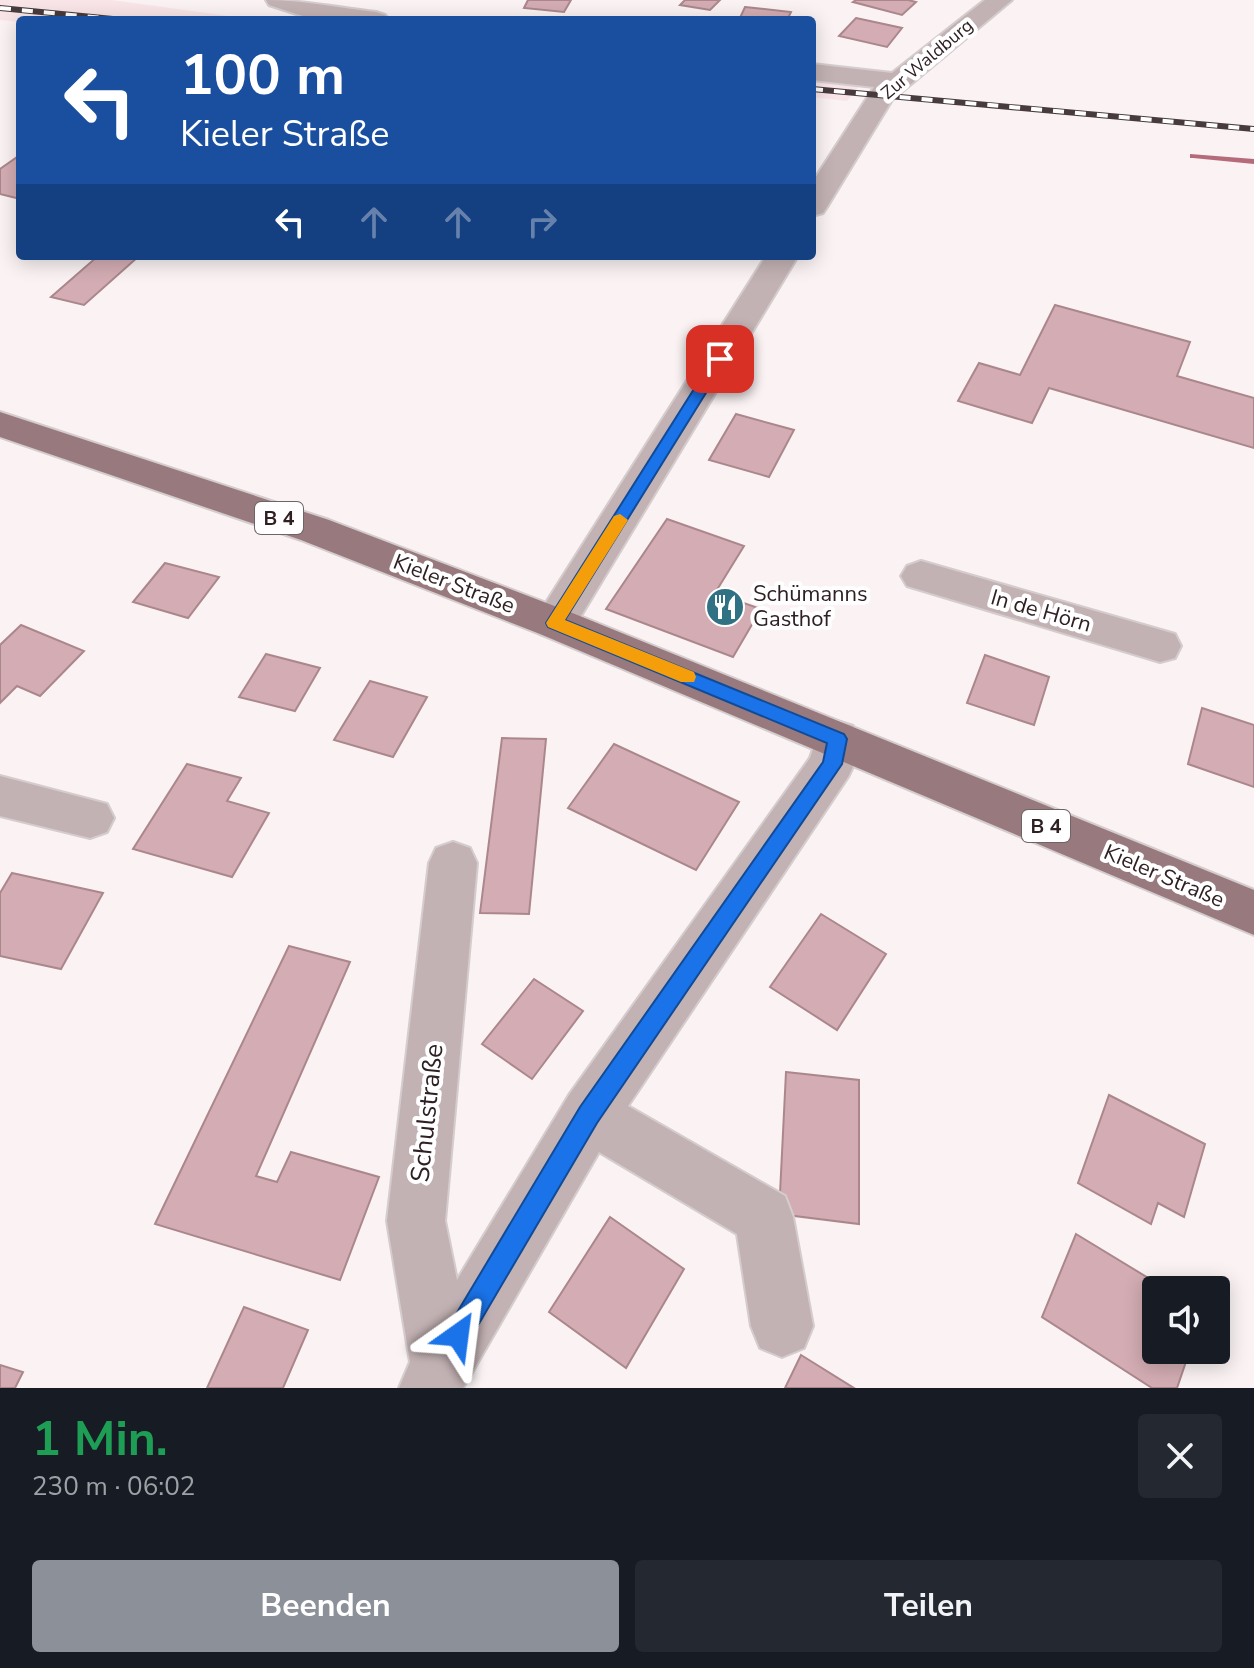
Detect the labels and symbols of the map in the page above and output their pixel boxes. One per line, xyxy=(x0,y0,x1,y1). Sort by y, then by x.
street label: Zur Waldburg xyxy=(876,13,978,105)
pin xyxy=(686,325,754,393)
road number: B 4 xyxy=(255,502,303,534)
street label: Kieler Straße xyxy=(389,547,519,621)
place label: Schümanns Gasthof xyxy=(753,579,868,634)
street label: In de Hörn xyxy=(987,582,1095,640)
restaurant icon: Schümanns Gasthof xyxy=(704,586,746,628)
road number: B 4 xyxy=(1022,810,1070,842)
street label: Kieler Straße xyxy=(1099,837,1229,915)
street label: Schulstraße xyxy=(402,1042,452,1184)
position arrow xyxy=(416,1293,500,1377)

